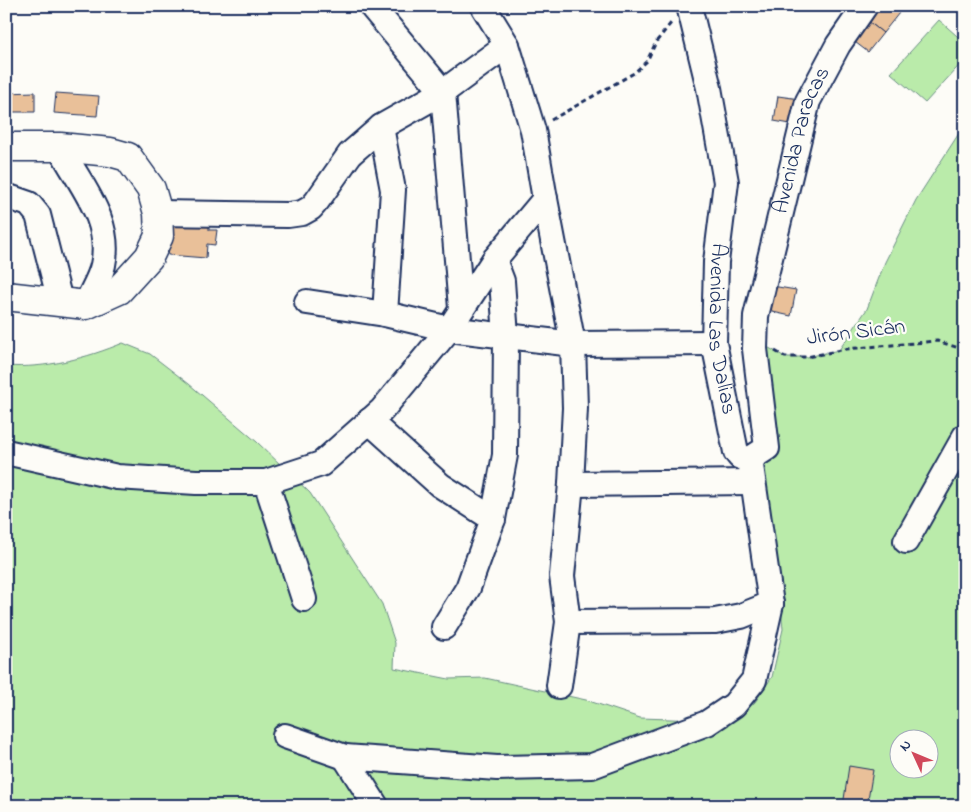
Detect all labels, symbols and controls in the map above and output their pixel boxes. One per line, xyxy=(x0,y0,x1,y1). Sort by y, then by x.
street label: Avenida Paracas xyxy=(765,61,839,217)
street label: Avenida Las Dalias xyxy=(698,241,744,418)
street label: Jirón Sicán xyxy=(805,311,907,355)
north arrow xyxy=(888,730,938,780)
text: N xyxy=(895,735,917,757)

